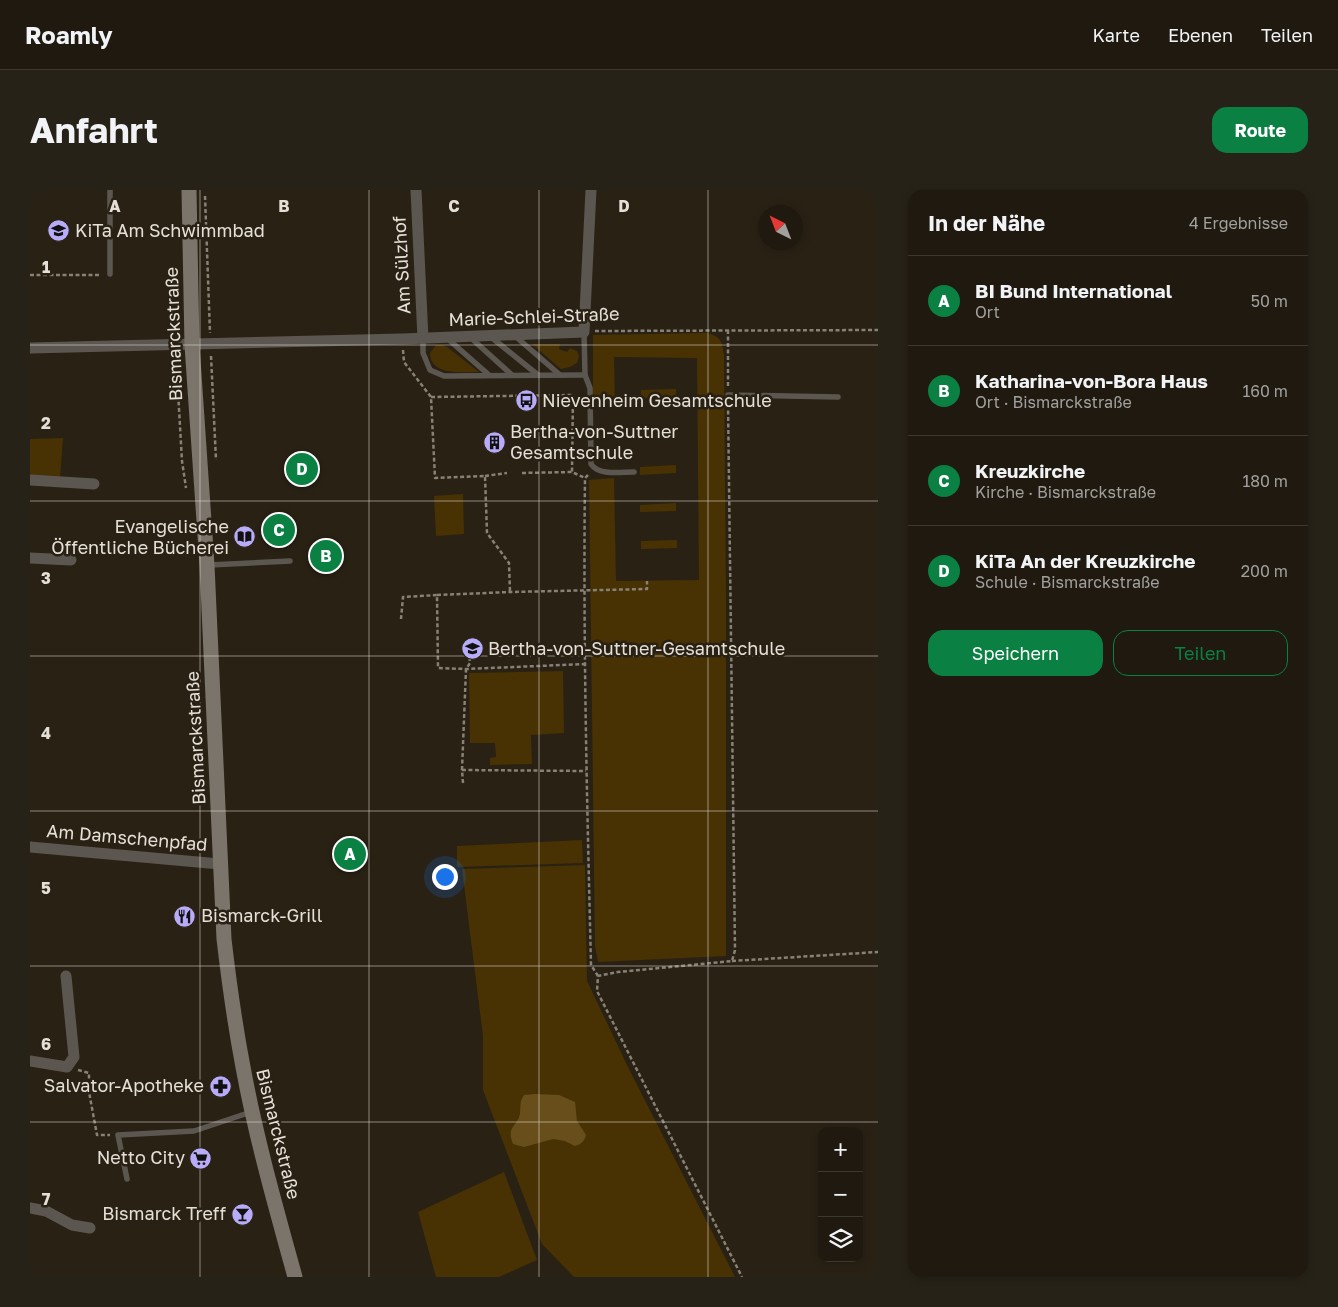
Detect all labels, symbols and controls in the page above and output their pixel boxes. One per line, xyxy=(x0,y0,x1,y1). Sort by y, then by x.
text: Roamly xyxy=(25,20,113,49)
text: Karte xyxy=(1093,24,1140,46)
text: Ebenen xyxy=(1168,24,1233,46)
text: Teilen xyxy=(1261,24,1313,46)
button: Route xyxy=(1212,107,1308,153)
text: Anfahrt xyxy=(30,109,158,151)
text: A xyxy=(109,196,121,216)
text: B xyxy=(278,196,290,216)
text: C xyxy=(448,196,460,216)
text: D xyxy=(618,196,630,216)
north arrow xyxy=(758,205,803,250)
text: In der Nähe xyxy=(928,210,1045,236)
text: 4 Ergebnisse xyxy=(1189,213,1288,233)
street label: Am Sülzhof xyxy=(387,215,415,315)
school or university icon: KiTa Am Schwimmbad xyxy=(47,219,71,243)
place label: KiTa Am Schwimmbad xyxy=(75,219,265,241)
text: 1 xyxy=(42,257,50,277)
street label: Bismarckstraße xyxy=(160,267,186,401)
text: BI Bund International xyxy=(975,279,1172,302)
text: A xyxy=(938,291,950,311)
text: 50 m xyxy=(1251,291,1288,311)
street label: Marie-Schlei-Straße xyxy=(448,302,620,330)
text: Ort xyxy=(975,302,1000,322)
text: Katharina-von-Bora Haus xyxy=(975,369,1208,392)
text: B xyxy=(938,381,950,401)
text: 160 m xyxy=(1242,381,1288,401)
bus stop icon: Nievenheim Gesamtschule xyxy=(514,389,538,413)
place label: Nievenheim Gesamtschule xyxy=(542,389,772,411)
text: Ort · Bismarckstraße xyxy=(975,392,1132,412)
text: 2 xyxy=(41,413,51,433)
place label: Bertha-von-Suttner Gesamtschule xyxy=(510,420,678,463)
building icon: Bertha-von-Suttner Gesamtschule xyxy=(482,430,506,454)
pin: D xyxy=(286,450,318,488)
text: Kreuzkirche xyxy=(975,459,1085,482)
text: C xyxy=(938,471,950,491)
text: 180 m xyxy=(1242,471,1288,491)
text: Kirche · Bismarckstraße xyxy=(975,482,1156,502)
pin: C xyxy=(263,511,295,549)
place label: Evangelische Öffentliche Bücherei xyxy=(51,515,229,558)
library icon: Evangelische Öffentliche Bücherei xyxy=(233,525,257,549)
pin: B xyxy=(310,537,342,575)
text: KiTa An der Kreuzkirche xyxy=(975,549,1195,572)
text: D xyxy=(938,561,950,581)
text: 200 m xyxy=(1241,561,1288,581)
text: 3 xyxy=(41,568,51,588)
text: Schule · Bismarckstraße xyxy=(975,572,1160,592)
button: Speichern xyxy=(928,630,1103,676)
button: Teilen xyxy=(1113,630,1288,676)
school or university icon: Bertha-von-Suttner-Gesamtschule xyxy=(460,637,484,661)
place label: Bertha-von-Suttner-Gesamtschule xyxy=(488,637,785,659)
street label: Bismarckstraße xyxy=(181,671,209,806)
text: 4 xyxy=(41,723,51,743)
street label: Am Damschenpfad xyxy=(46,819,208,855)
pin: A xyxy=(334,835,366,873)
your location xyxy=(432,864,458,890)
text: 5 xyxy=(41,878,51,898)
restaurant icon: Bismarck-Grill xyxy=(173,904,197,928)
place label: Bismarck-Grill xyxy=(201,904,323,926)
text: 6 xyxy=(41,1034,51,1054)
street label: Bismarckstraße xyxy=(252,1066,306,1201)
place label: Salvator-Apotheke xyxy=(44,1074,204,1096)
pharmacy icon: Salvator-Apotheke xyxy=(208,1074,232,1098)
map controls xyxy=(818,1127,863,1262)
button: + xyxy=(818,1127,863,1172)
place label: Netto City xyxy=(97,1146,185,1168)
supermarket icon: Netto City xyxy=(189,1146,213,1170)
button: − xyxy=(818,1172,863,1217)
text: 7 xyxy=(42,1189,51,1209)
place label: Bismarck Treff xyxy=(102,1202,226,1224)
bar icon: Bismarck Treff xyxy=(230,1202,254,1226)
button: layers xyxy=(818,1217,863,1262)

